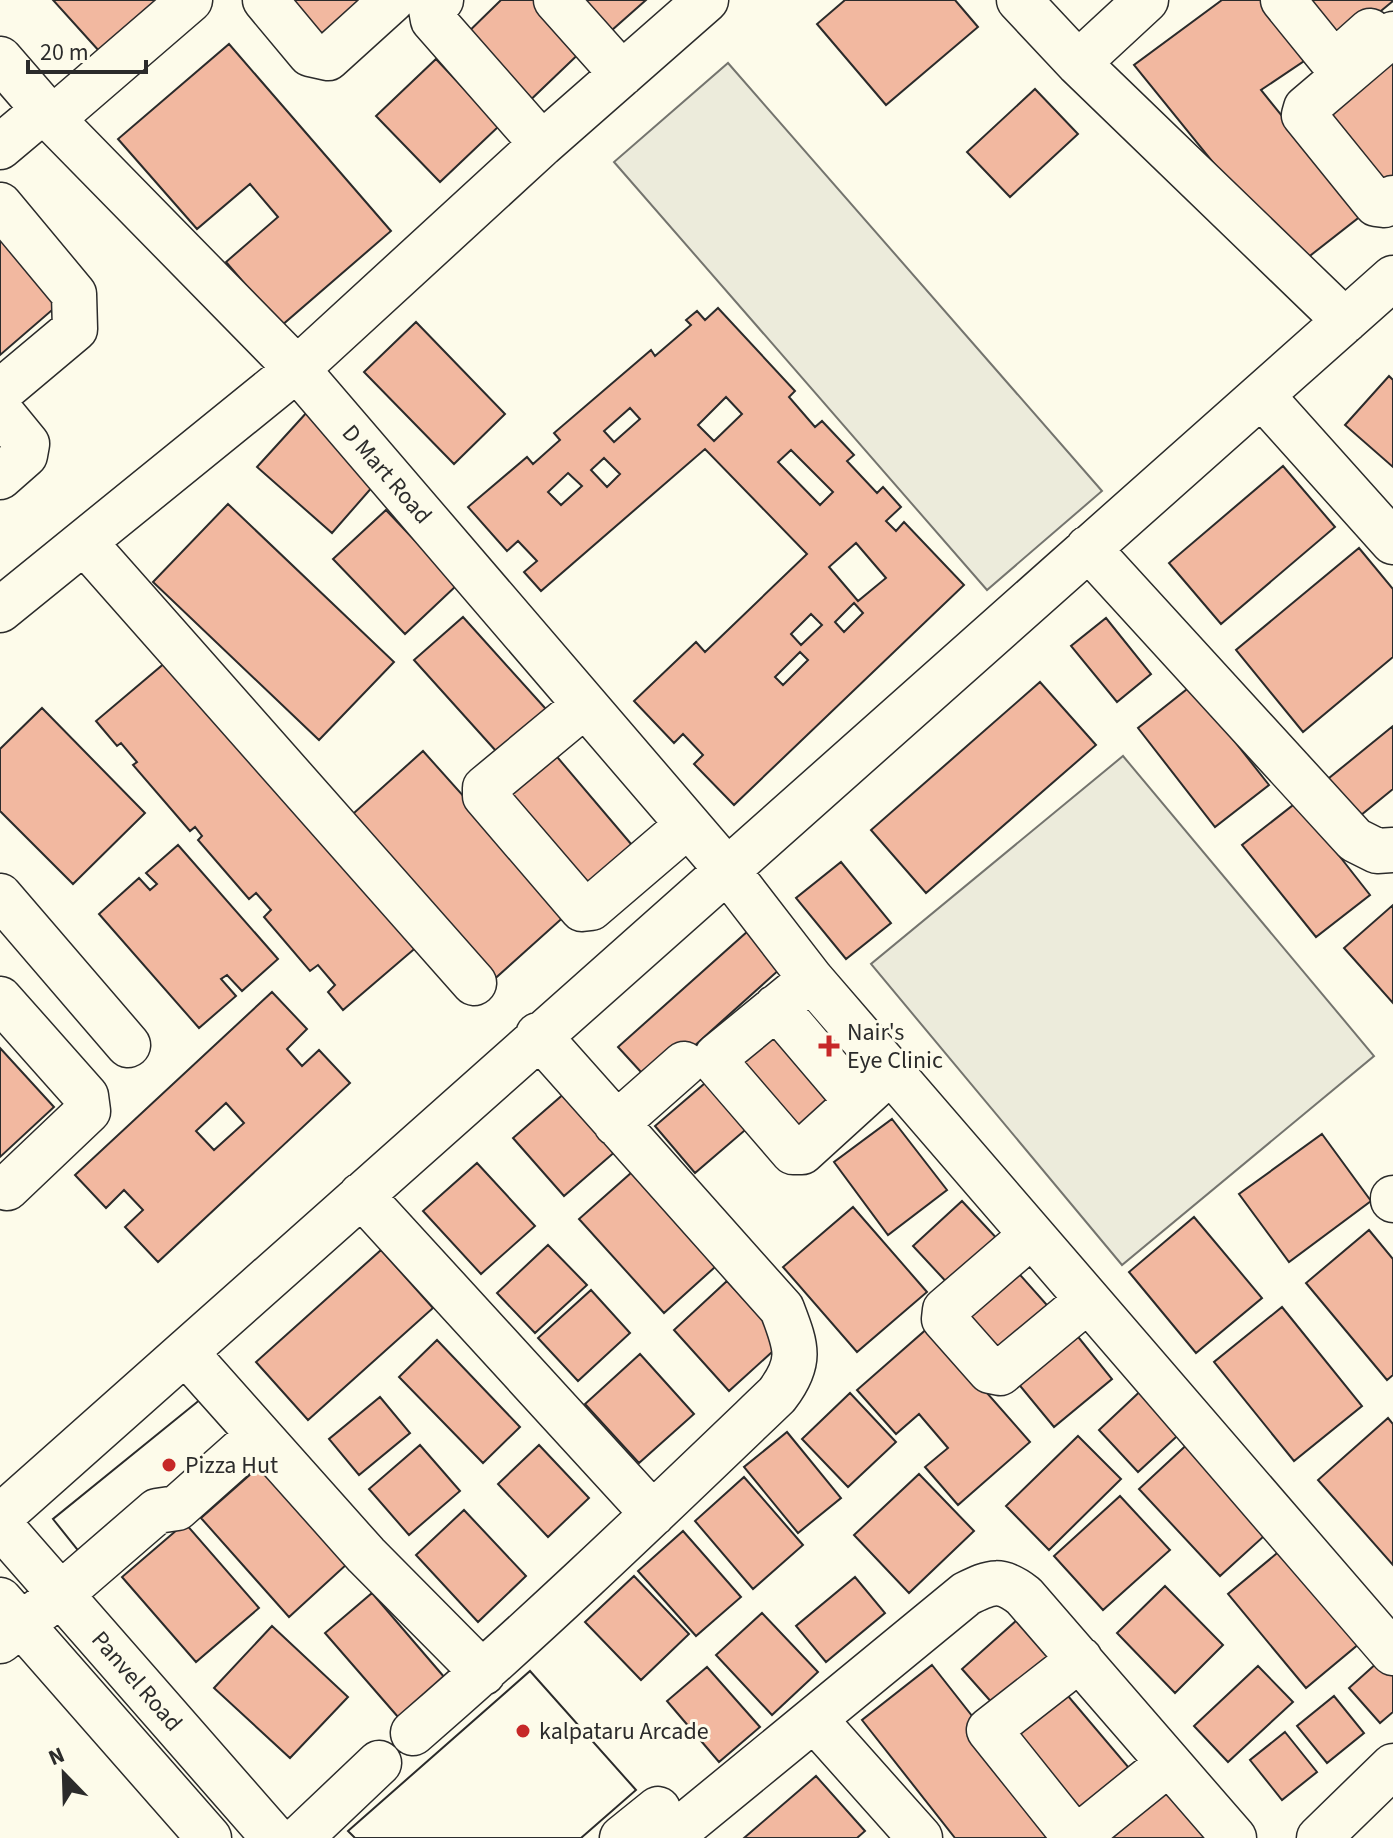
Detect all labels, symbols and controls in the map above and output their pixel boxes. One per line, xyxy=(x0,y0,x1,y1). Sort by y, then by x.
scale bar xyxy=(28,24,146,74)
text: 20 m xyxy=(40,35,89,70)
street label: D Mart Road xyxy=(333,417,440,532)
place label: Nair's Eye Clinic xyxy=(847,1015,943,1078)
marker: Nair's Eye Clinic xyxy=(818,1035,840,1057)
place label: Pizza Hut xyxy=(185,1448,278,1483)
marker: Pizza Hut xyxy=(160,1456,178,1474)
street label: Panvel Road xyxy=(83,1623,190,1739)
place label: kalpataru Arcade xyxy=(539,1714,709,1749)
marker: kalpataru Arcade xyxy=(514,1722,532,1740)
north arrow xyxy=(24,1734,104,1814)
text: N xyxy=(44,1739,70,1774)

